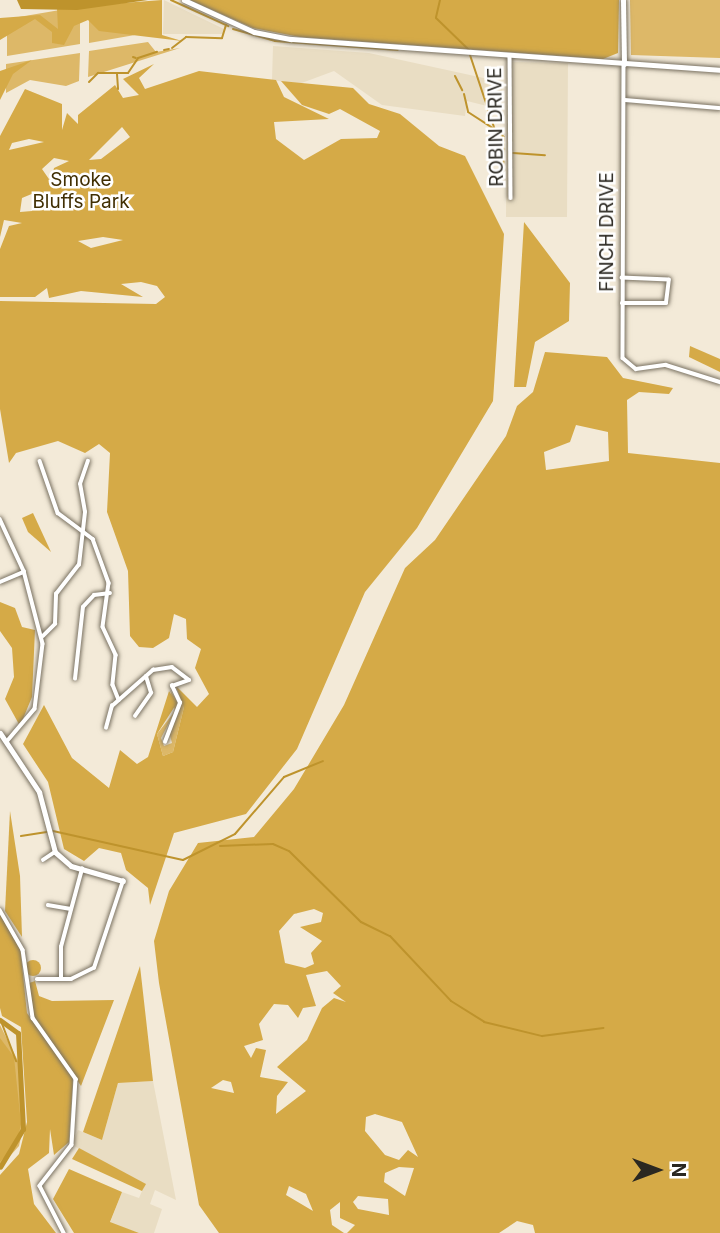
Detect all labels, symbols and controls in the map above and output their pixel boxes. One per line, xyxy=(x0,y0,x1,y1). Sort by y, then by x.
street label: ROBIN DRIVE xyxy=(484,67,508,187)
park label: Smoke Bluffs Park xyxy=(32,169,130,213)
street label: FINCH DRIVE xyxy=(596,172,618,292)
north arrow xyxy=(622,1135,692,1205)
text: N xyxy=(667,1163,690,1177)

